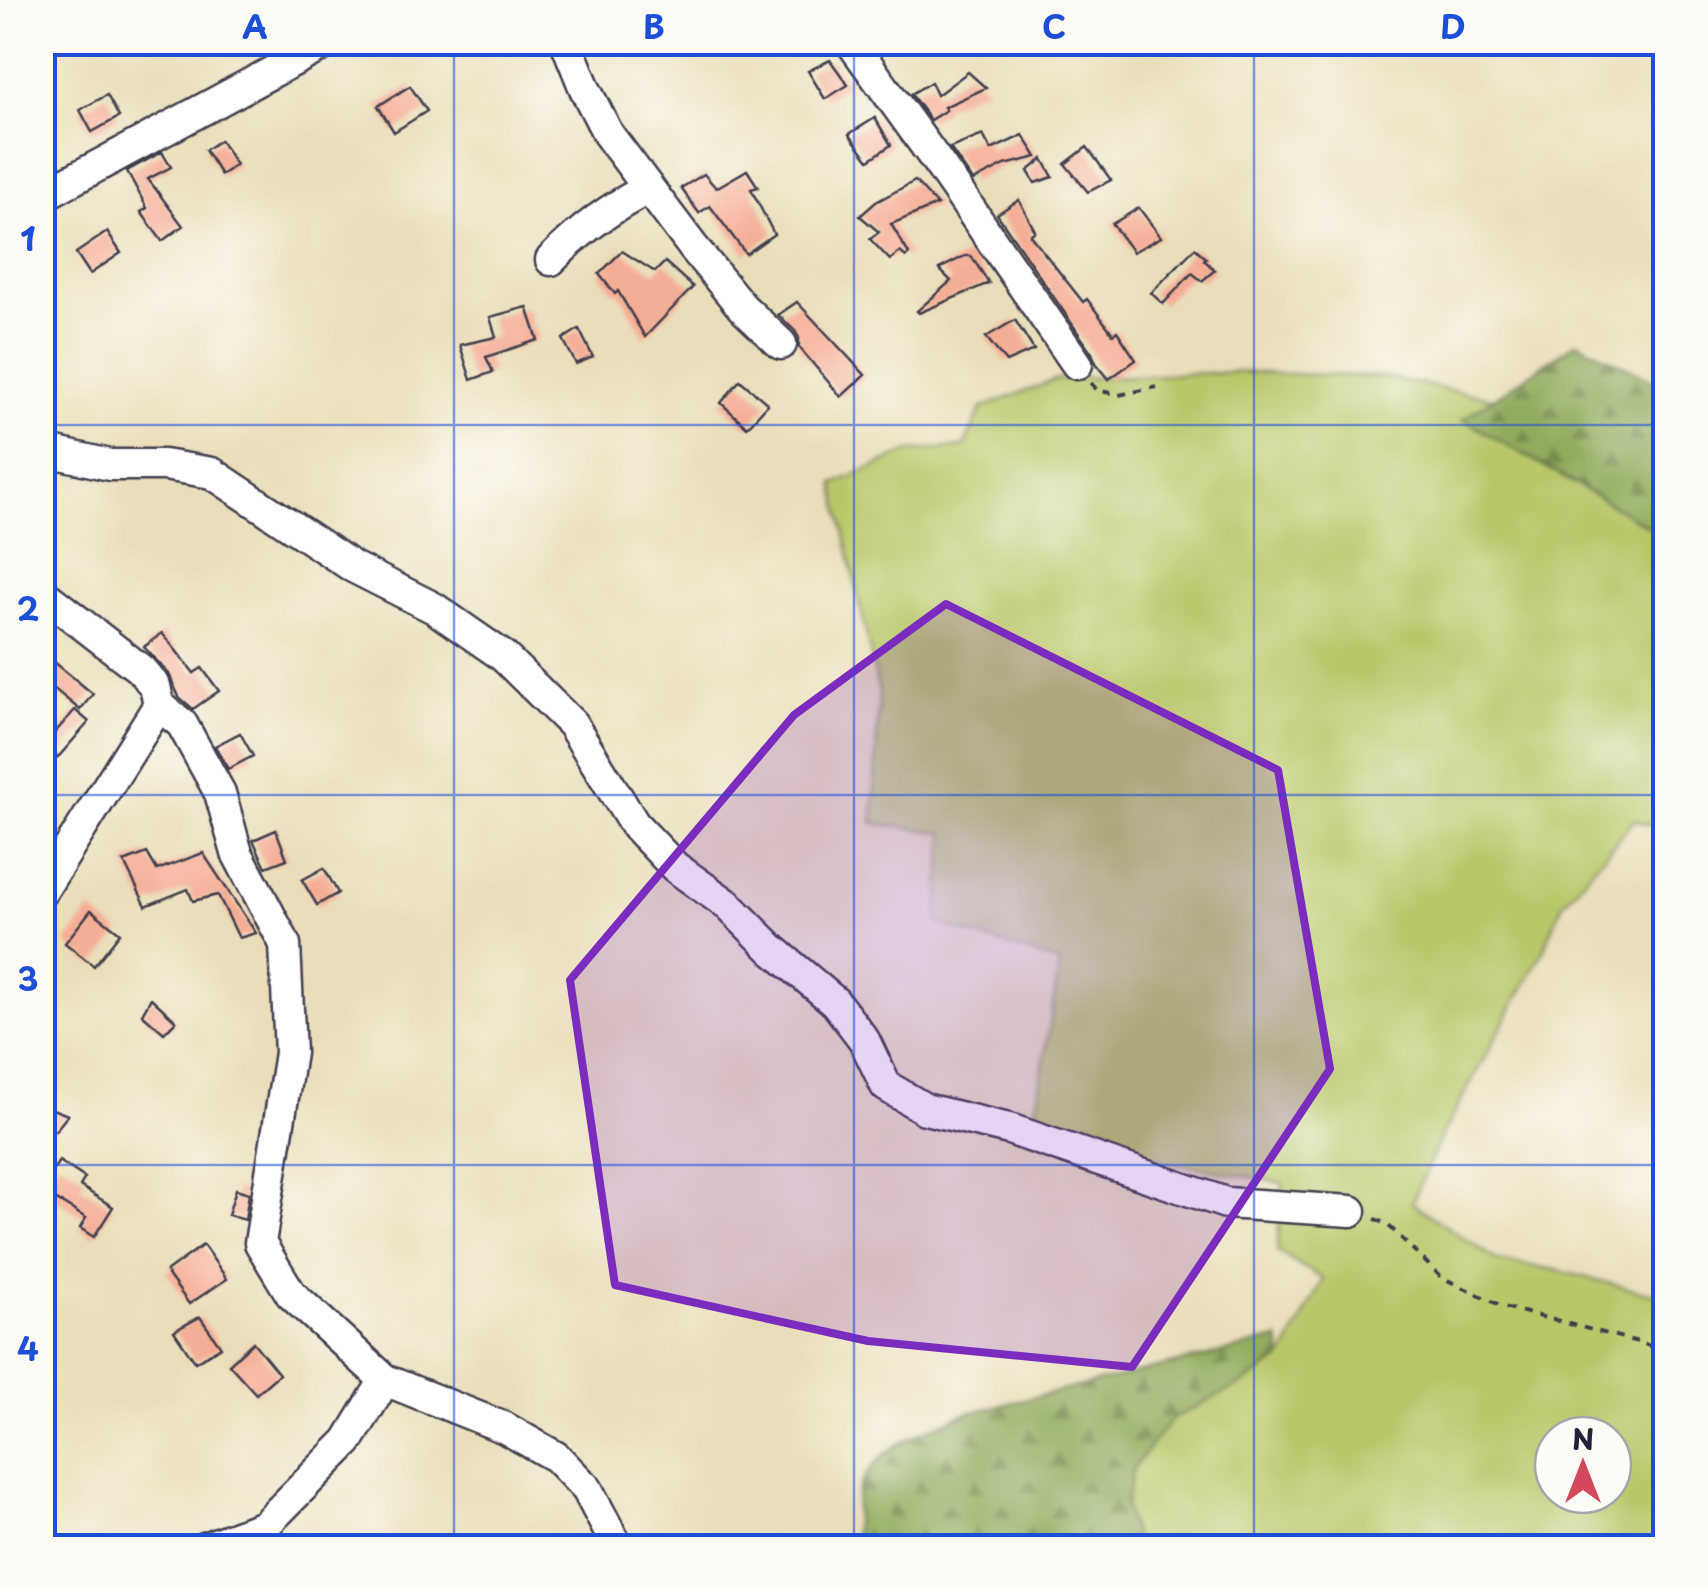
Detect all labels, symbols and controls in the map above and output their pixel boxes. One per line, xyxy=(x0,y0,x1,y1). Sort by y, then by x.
text: A xyxy=(242,2,268,50)
text: B xyxy=(643,2,665,50)
text: C xyxy=(1042,2,1066,50)
text: D xyxy=(1440,2,1466,50)
text: 1 xyxy=(20,214,36,262)
text: 2 xyxy=(17,584,39,632)
text: 3 xyxy=(18,954,38,1002)
text: 4 xyxy=(17,1324,39,1372)
north arrow xyxy=(1533,1415,1633,1515)
text: N xyxy=(1572,1417,1594,1460)

